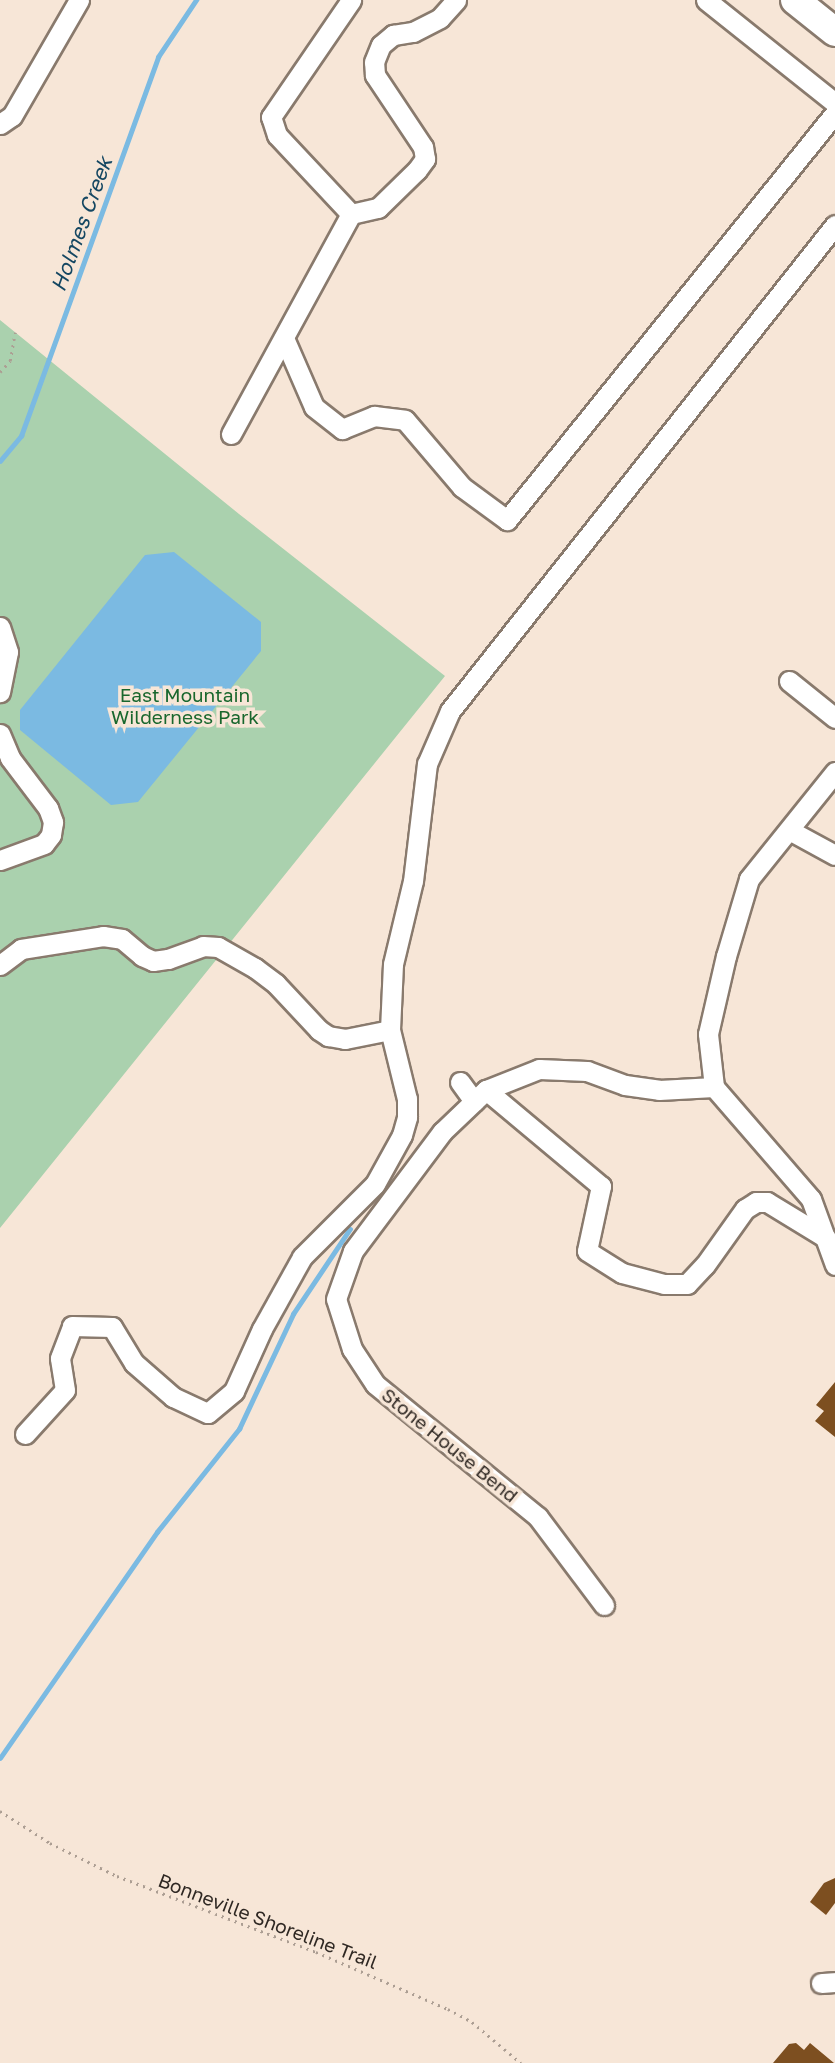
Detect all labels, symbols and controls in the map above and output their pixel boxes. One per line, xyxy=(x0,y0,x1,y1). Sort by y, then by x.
water label: Holmes Creek xyxy=(45,153,117,295)
park label: East Mountain Wilderness Park xyxy=(111,684,259,728)
street label: Stone House Bend xyxy=(377,1383,523,1507)
street label: Bonneville Shoreline Trail xyxy=(155,1869,381,1973)

